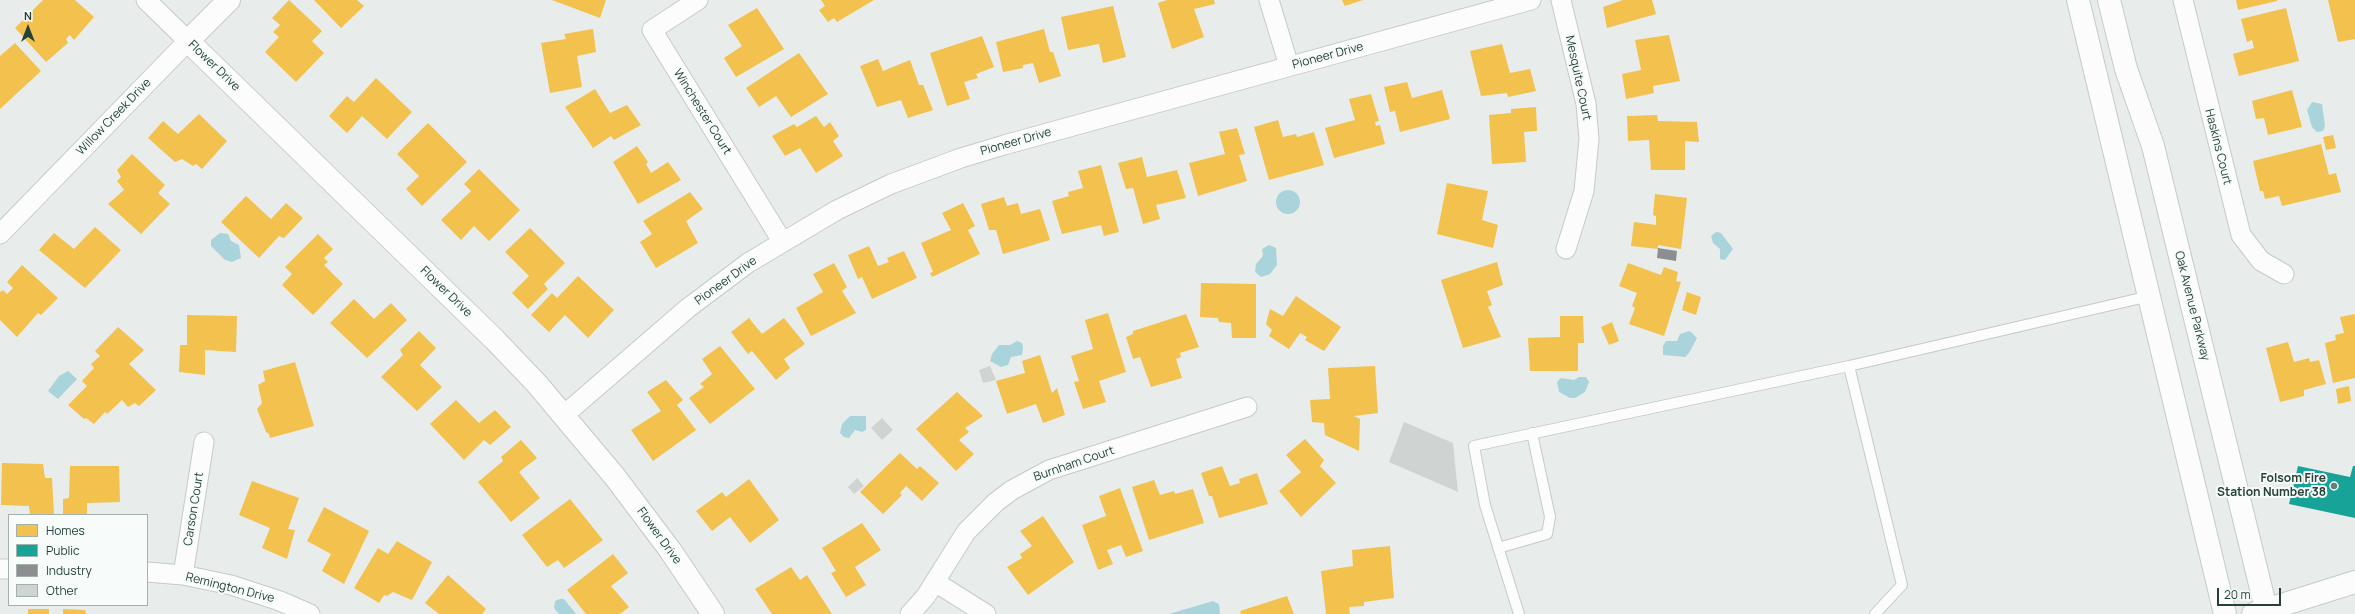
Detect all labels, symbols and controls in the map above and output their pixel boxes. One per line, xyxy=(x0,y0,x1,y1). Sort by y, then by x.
north arrow xyxy=(8,8,48,48)
text: N xyxy=(24,8,32,23)
street label: Mesquite Court xyxy=(1562,34,1594,122)
street label: Flower Drive xyxy=(185,38,243,94)
street label: Pioneer Drive xyxy=(1291,40,1365,72)
street label: Winchester Court xyxy=(670,67,734,157)
street label: Willow Creek Drive xyxy=(74,76,154,158)
street label: Haskins Court xyxy=(2202,108,2234,186)
street label: Pioneer Drive xyxy=(979,125,1053,159)
street label: Oak Avenue Parkway xyxy=(2171,250,2213,362)
street label: Pioneer Drive xyxy=(692,254,760,308)
street label: Flower Drive xyxy=(417,264,475,320)
street label: Burnham Court xyxy=(1032,443,1116,485)
street label: Carson Court xyxy=(181,471,207,547)
place label: Folsom Fire Station Number 38 xyxy=(2217,472,2326,500)
marker: Folsom Fire Station Number 38 xyxy=(2329,481,2339,491)
street label: Flower Drive xyxy=(634,505,684,567)
legend xyxy=(8,514,148,606)
text: Homes xyxy=(46,522,85,539)
text: Public xyxy=(46,542,80,559)
text: Industry xyxy=(46,562,92,579)
street label: Remington Drive xyxy=(184,570,276,606)
scale bar xyxy=(2219,580,2283,606)
text: Other xyxy=(46,582,78,599)
text: 20 m xyxy=(2224,586,2251,603)

